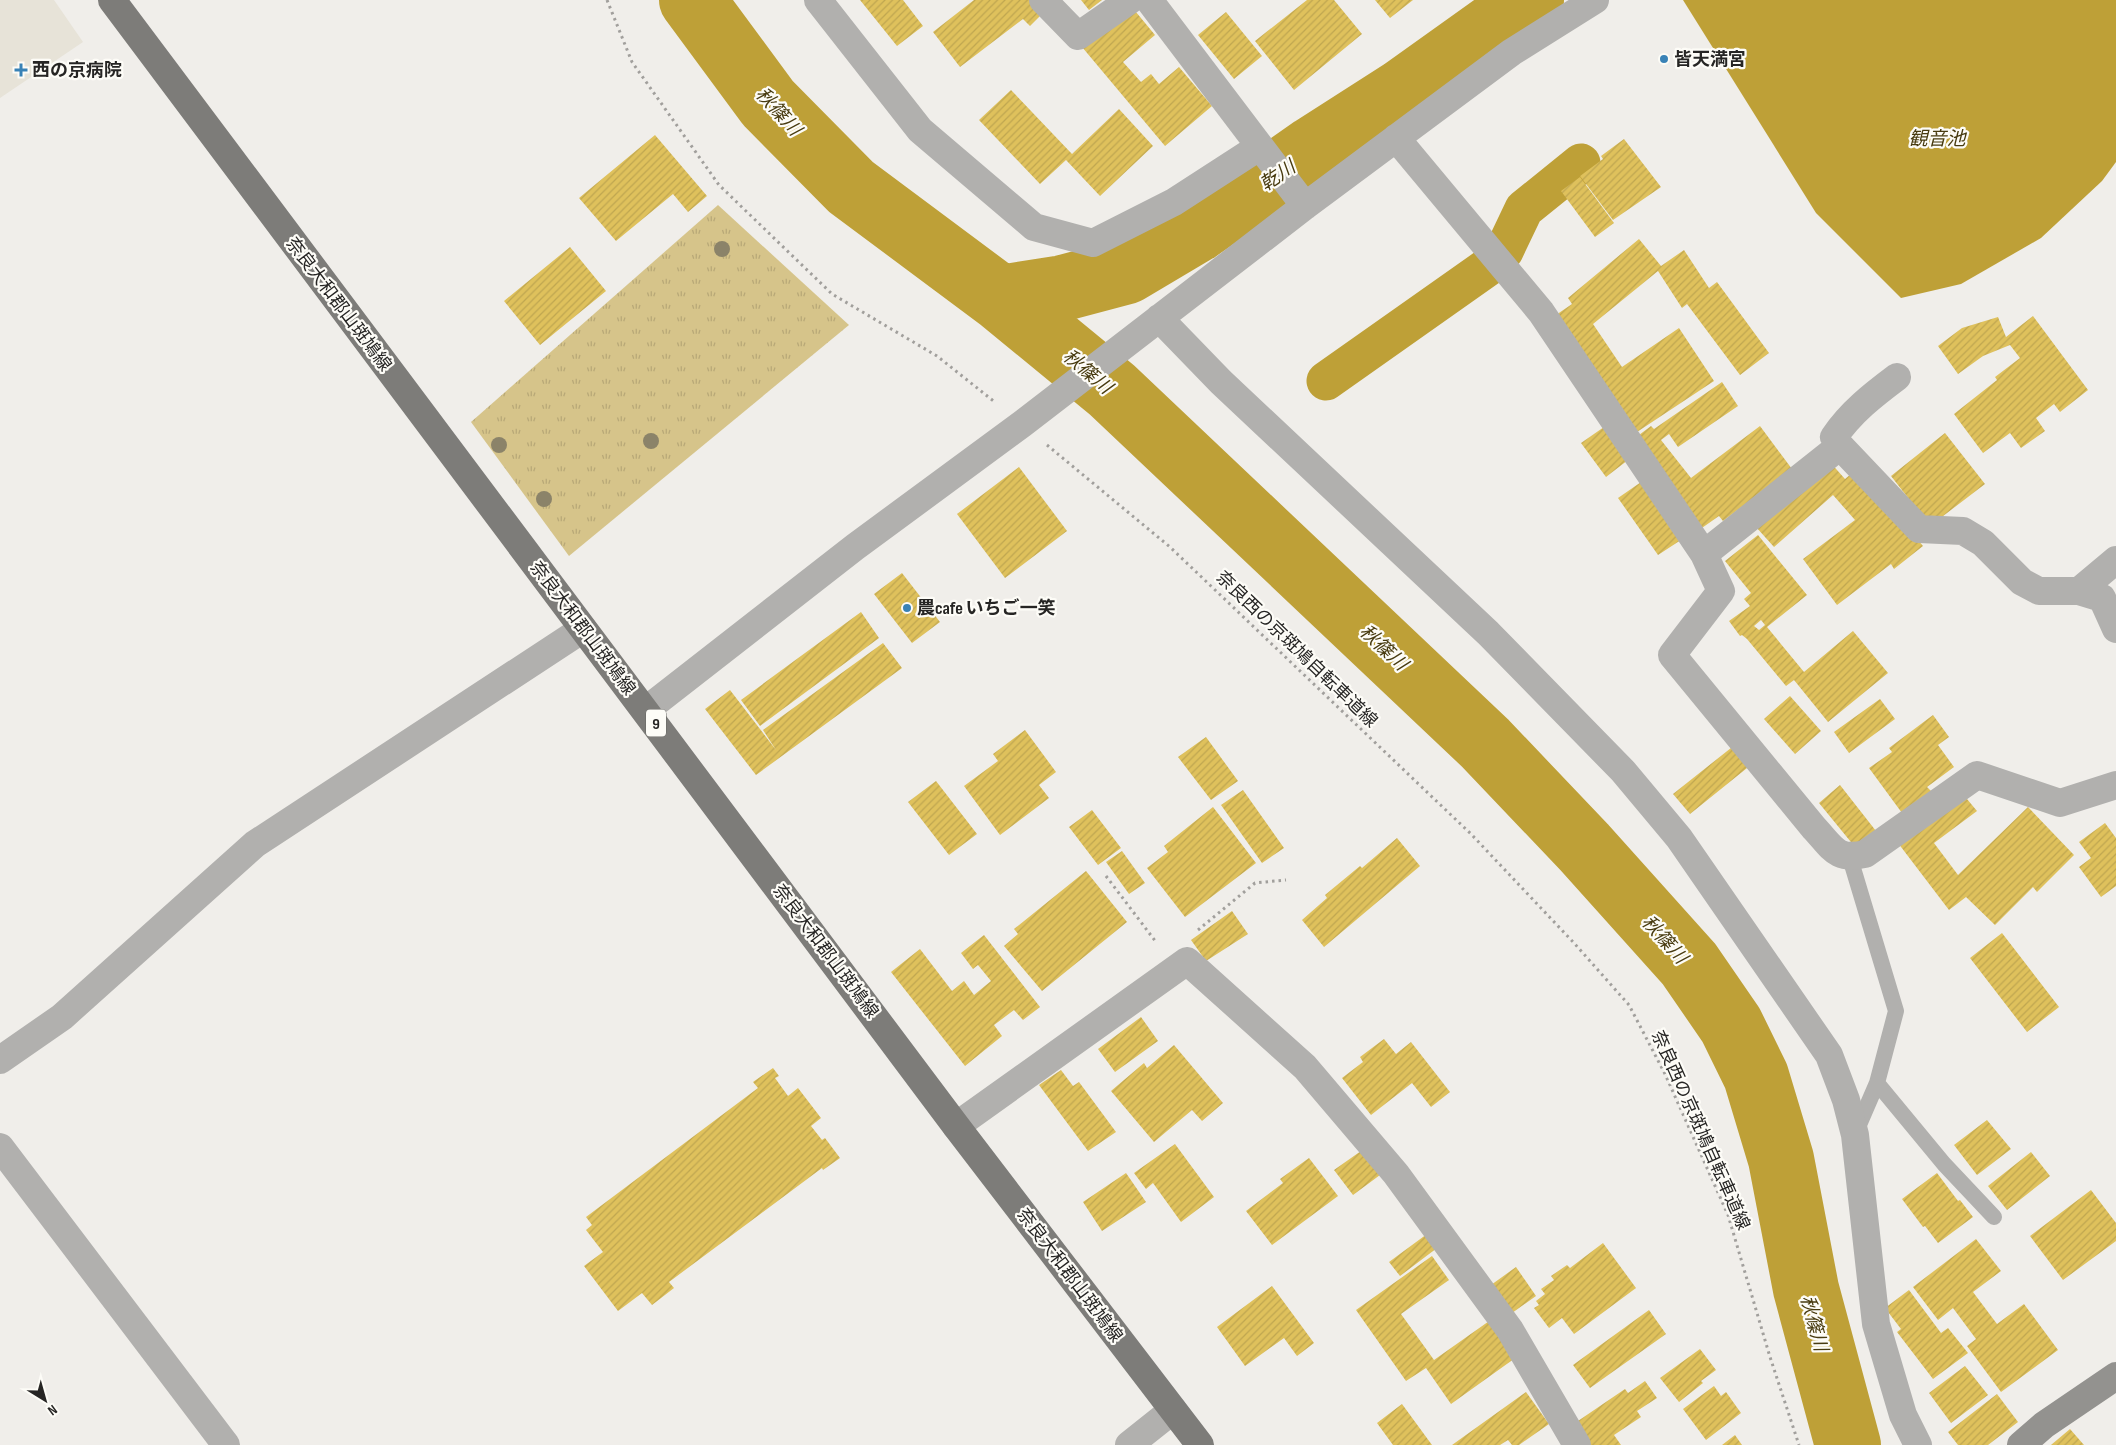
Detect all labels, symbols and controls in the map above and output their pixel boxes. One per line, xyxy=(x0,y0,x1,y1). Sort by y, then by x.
place label: 皆天満宮 xyxy=(1674,49,1746,70)
marker: 皆天満宮 xyxy=(1658,53,1670,65)
place label: 西の京病院 xyxy=(32,60,122,81)
marker: 西の京病院 xyxy=(14,63,28,77)
water label: 秋篠川 xyxy=(750,83,807,142)
water label: 観音池 xyxy=(1908,128,1967,151)
water label: 乾川 xyxy=(1256,155,1302,196)
street label: 奈良大和郡山斑鳩線 xyxy=(281,233,396,375)
water label: 秋篠川 xyxy=(1058,345,1118,401)
street label: 奈良大和郡山斑鳩線 xyxy=(525,557,640,699)
street label: 奈良西の京斑鳩自転車道線 xyxy=(1212,567,1382,732)
place label: 農cafe いちご一笑 xyxy=(917,598,1056,619)
marker: 農cafe いちご一笑 xyxy=(901,602,913,614)
water label: 秋篠川 xyxy=(1354,620,1413,677)
road number: 9 xyxy=(646,710,666,736)
street label: 奈良大和郡山斑鳩線 xyxy=(768,880,883,1022)
water label: 秋篠川 xyxy=(1636,911,1693,970)
street label: 奈良西の京斑鳩自転車道線 xyxy=(1647,1027,1754,1233)
street label: 奈良大和郡山斑鳩線 xyxy=(1012,1204,1127,1346)
water label: 秋篠川 xyxy=(1795,1293,1833,1356)
north arrow xyxy=(20,1375,70,1425)
text: N xyxy=(44,1401,61,1419)

